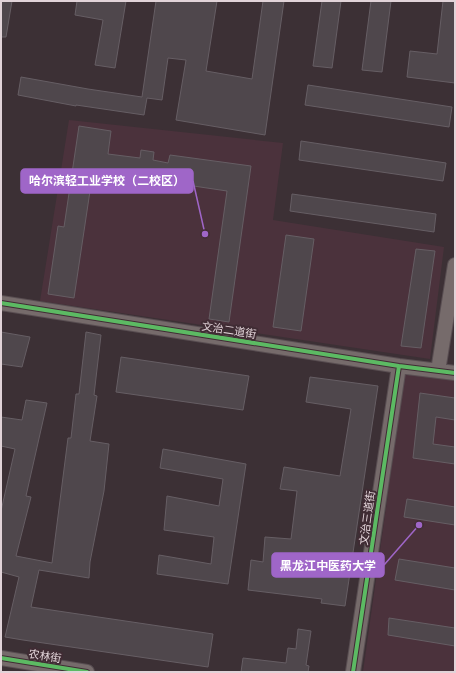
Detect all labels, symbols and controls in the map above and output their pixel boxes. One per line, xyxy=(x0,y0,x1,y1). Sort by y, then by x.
callout: 哈尔滨轻工业学校（二校区） xyxy=(21,169,193,193)
text: 哈尔滨轻工业学校（二校区） xyxy=(29,173,185,188)
street label: 文治二道街 xyxy=(201,319,257,341)
street label: 文治三道街 xyxy=(356,490,378,546)
callout: 黑龙江中医药大学 xyxy=(272,553,384,577)
text: 黑龙江中医药大学 xyxy=(280,558,376,573)
street label: 农林街 xyxy=(28,647,62,665)

